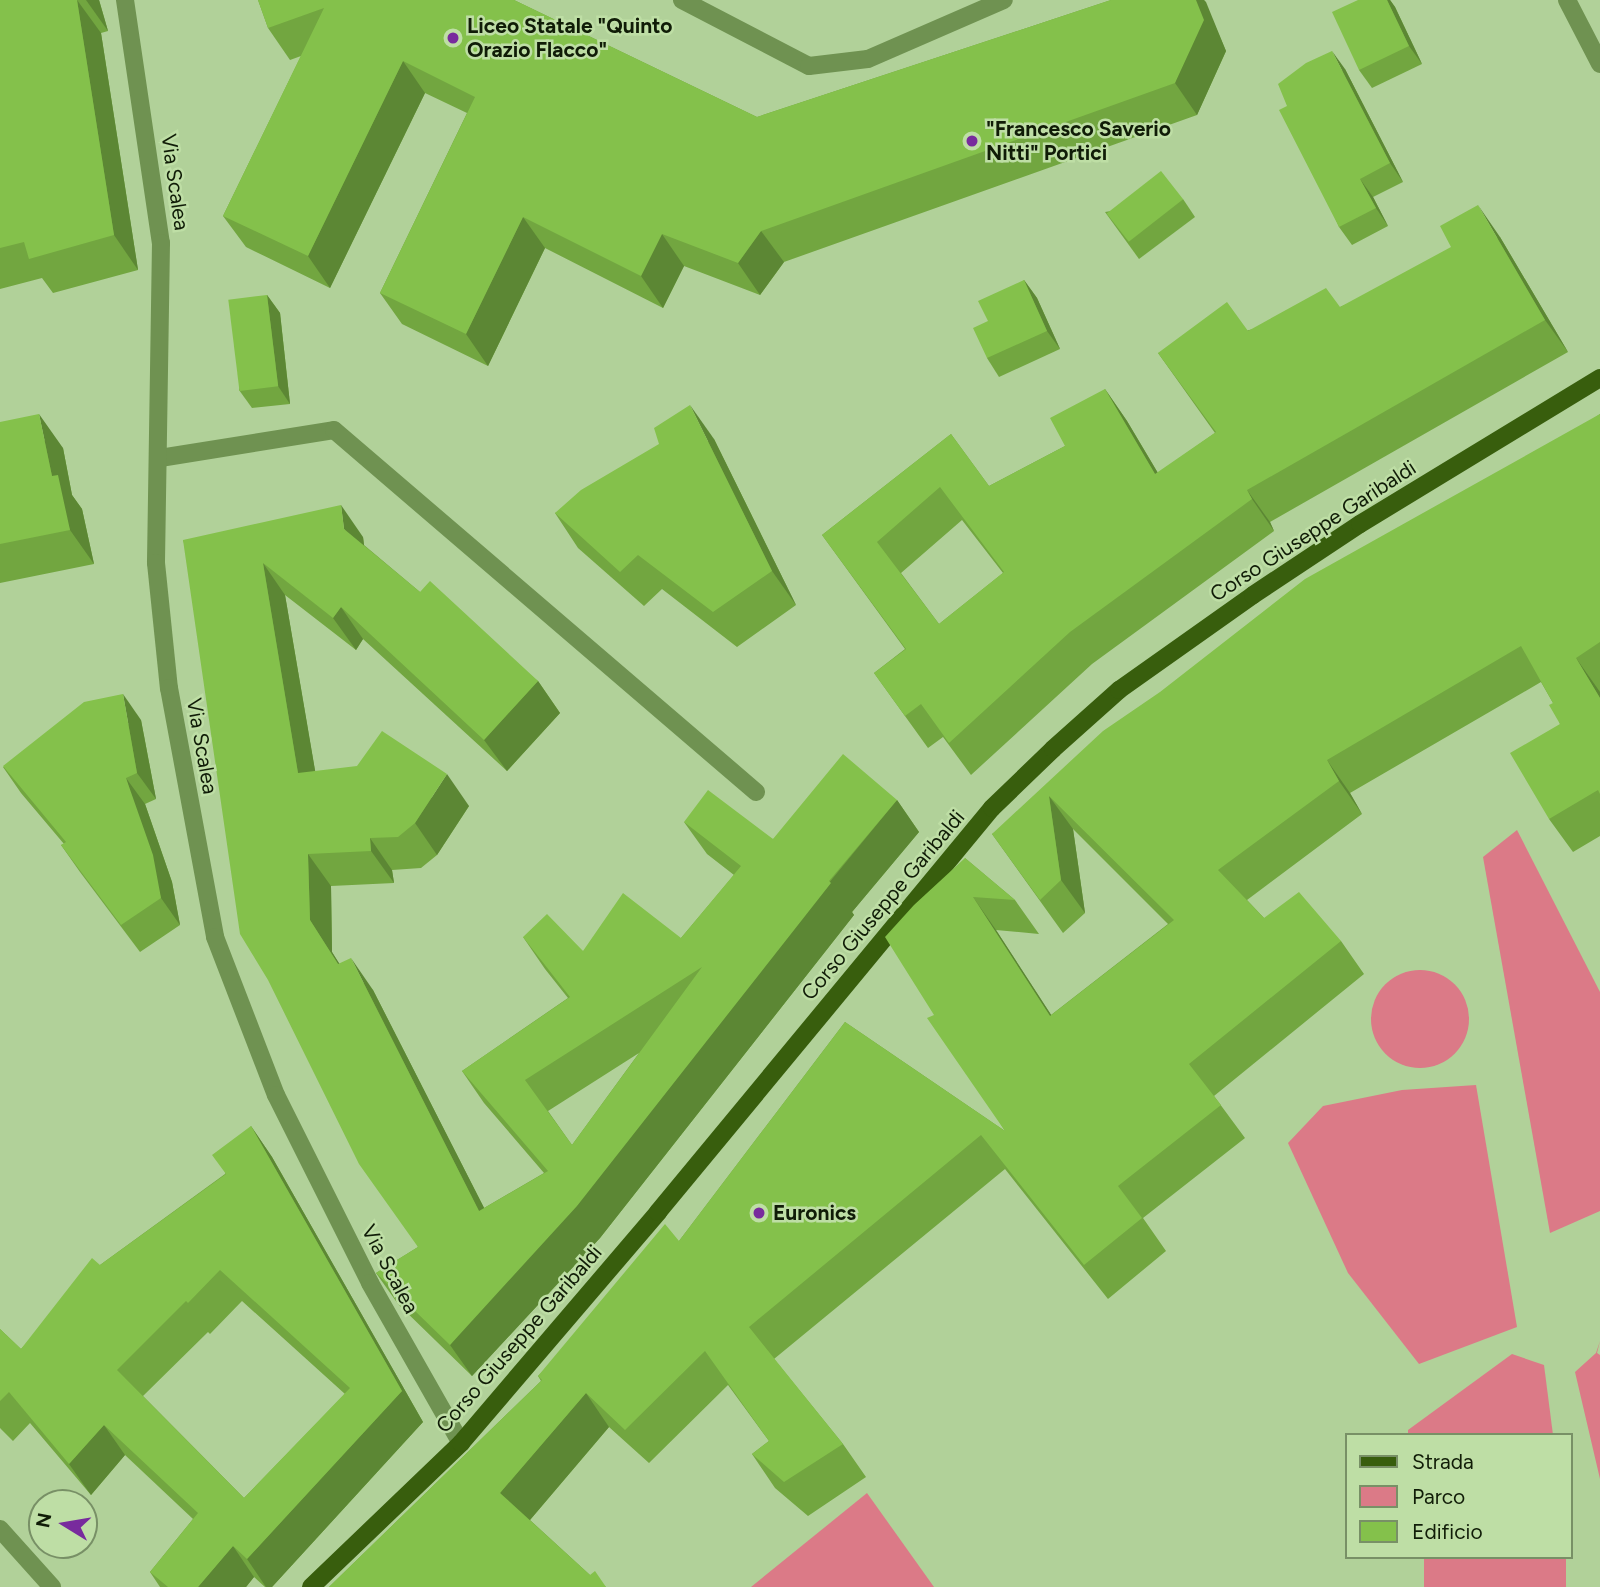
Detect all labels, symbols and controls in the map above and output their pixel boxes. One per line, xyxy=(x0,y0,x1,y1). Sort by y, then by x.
place label: Liceo Statale "Quinto Orazio Flacco" xyxy=(467,13,673,63)
marker: Liceo Statale "Quinto Orazio Flacco" xyxy=(445,30,461,46)
place label: "Francesco Saverio Nitti" Portici xyxy=(986,116,1171,166)
street label: Via Scalea xyxy=(156,132,194,232)
marker: "Francesco Saverio Nitti" Portici xyxy=(964,133,980,149)
street label: Corso Giuseppe Garibaldi xyxy=(1205,455,1421,607)
street label: Via Scalea xyxy=(181,696,223,796)
street label: Corso Giuseppe Garibaldi xyxy=(796,805,970,1005)
place label: Euronics xyxy=(773,1200,856,1226)
marker: Euronics xyxy=(751,1205,767,1221)
street label: Via Scalea xyxy=(356,1220,424,1318)
street label: Corso Giuseppe Garibaldi xyxy=(431,1240,607,1438)
legend xyxy=(1344,1433,1572,1559)
text: Strada xyxy=(1412,1449,1474,1474)
text: Parco xyxy=(1412,1484,1465,1509)
north arrow xyxy=(28,1489,98,1559)
text: N xyxy=(31,1511,57,1530)
text: Edificio xyxy=(1412,1519,1483,1544)

